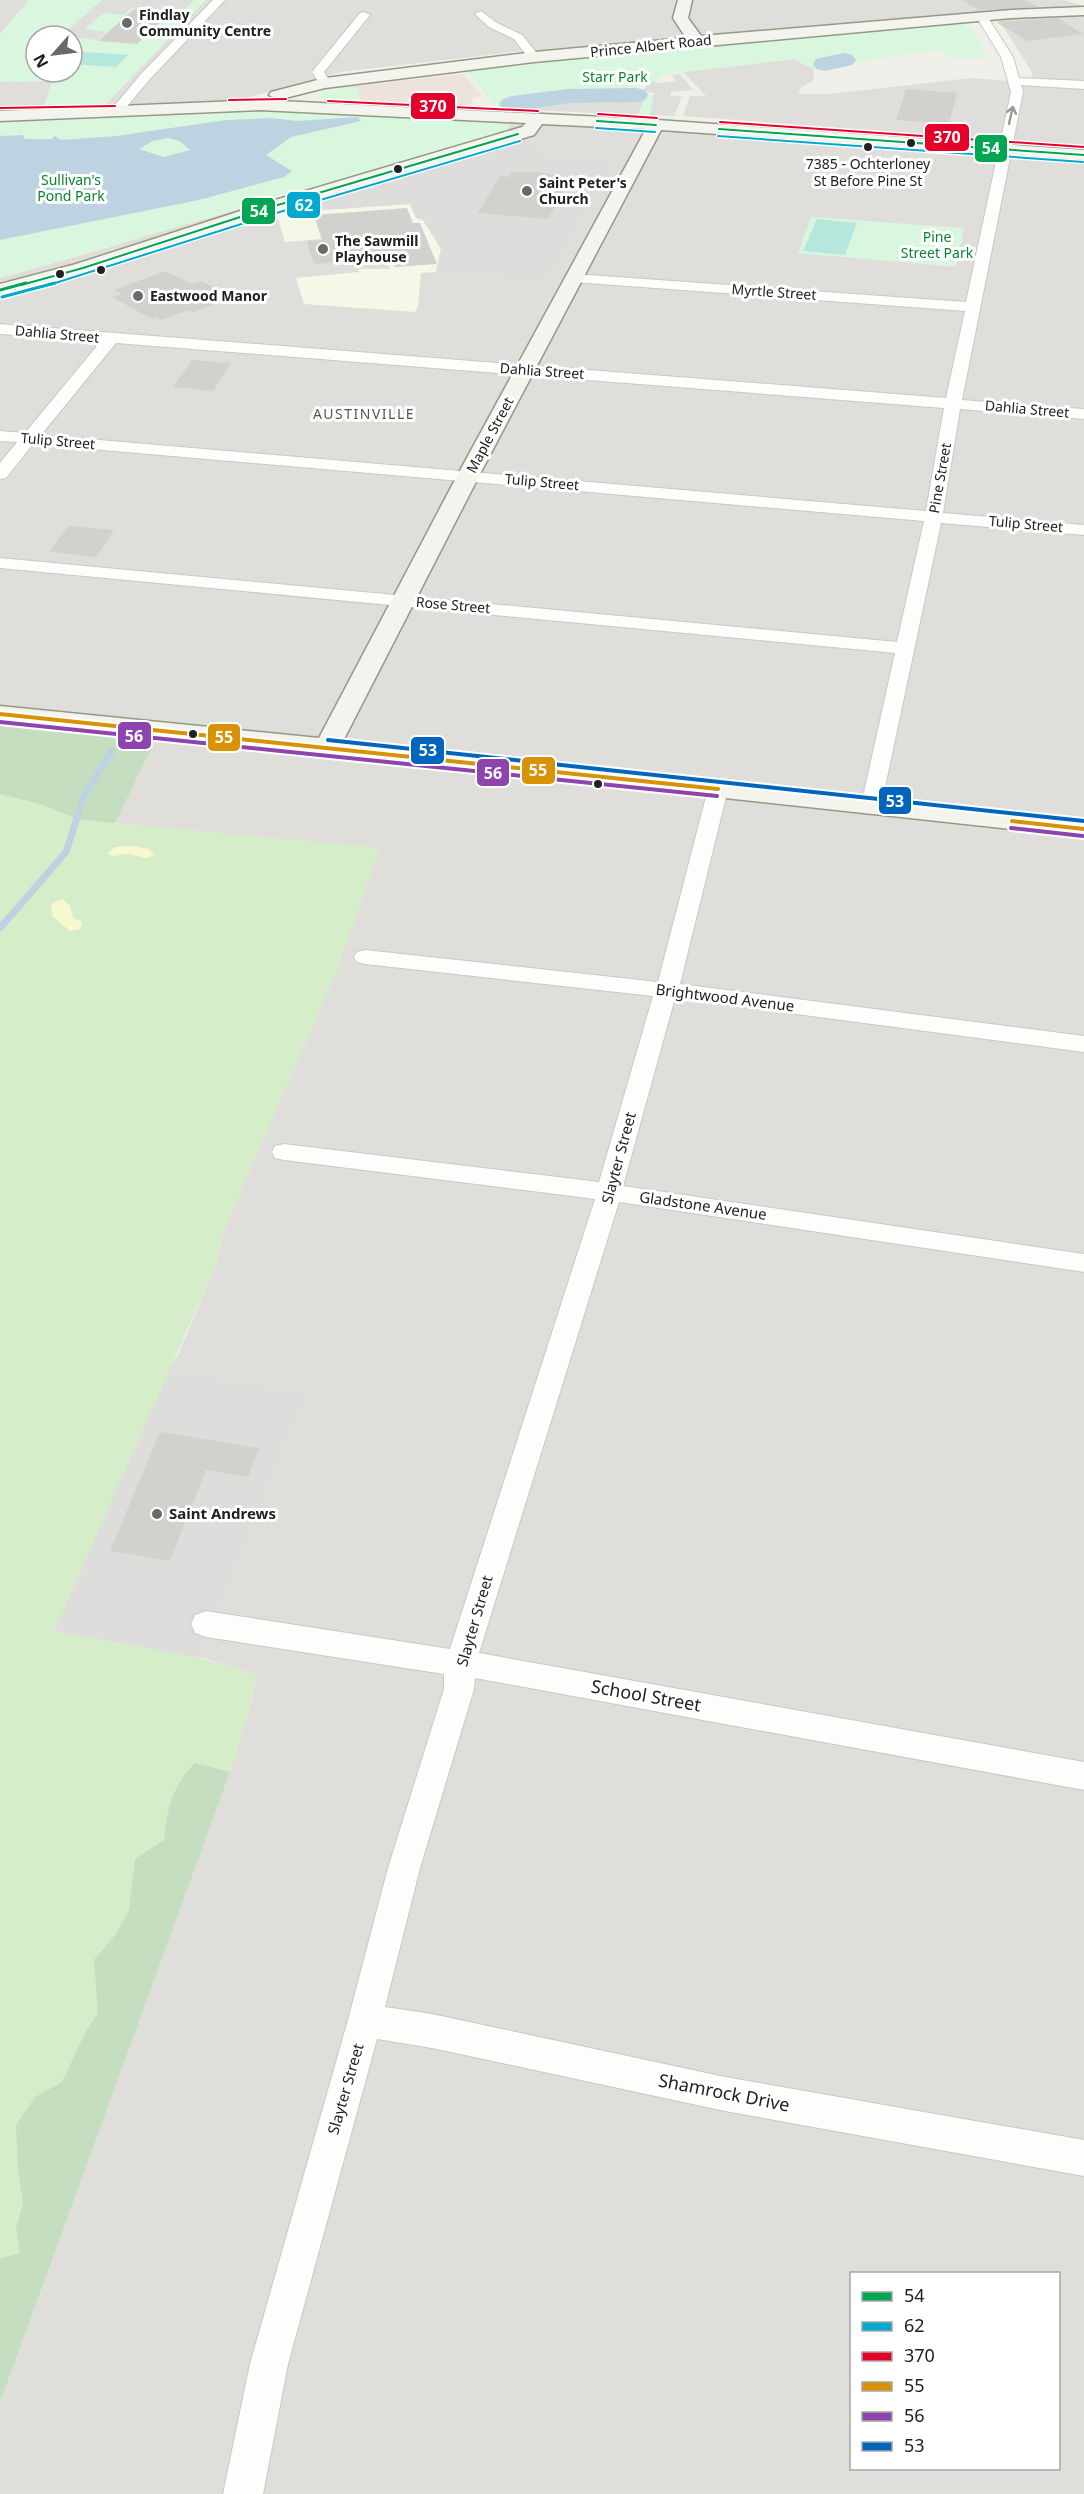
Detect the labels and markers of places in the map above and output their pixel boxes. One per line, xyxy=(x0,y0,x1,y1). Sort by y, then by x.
place label: Findlay Community Centre xyxy=(139,5,271,40)
marker: Findlay Community Centre xyxy=(120,16,134,30)
unlabelled marker xyxy=(905,137,917,149)
marker: 7385 - Ochterloney St Before Pine St xyxy=(862,141,874,153)
place label: 7385 - Ochterloney St Before Pine St xyxy=(806,154,931,190)
unlabelled marker xyxy=(392,163,404,175)
place label: Saint Peter's Church xyxy=(539,173,627,208)
marker: Saint Peter's Church xyxy=(520,184,534,198)
place label: The Sawmill Playhouse xyxy=(335,231,418,266)
marker: The Sawmill Playhouse xyxy=(316,242,330,256)
unlabelled marker xyxy=(95,264,107,276)
unlabelled marker xyxy=(54,268,66,280)
place label: Eastwood Manor xyxy=(150,286,268,305)
marker: Eastwood Manor xyxy=(131,289,145,303)
unlabelled marker xyxy=(187,728,199,740)
unlabelled marker xyxy=(592,778,604,790)
place label: Saint Andrews xyxy=(169,1503,276,1523)
marker: Saint Andrews xyxy=(150,1507,164,1521)

